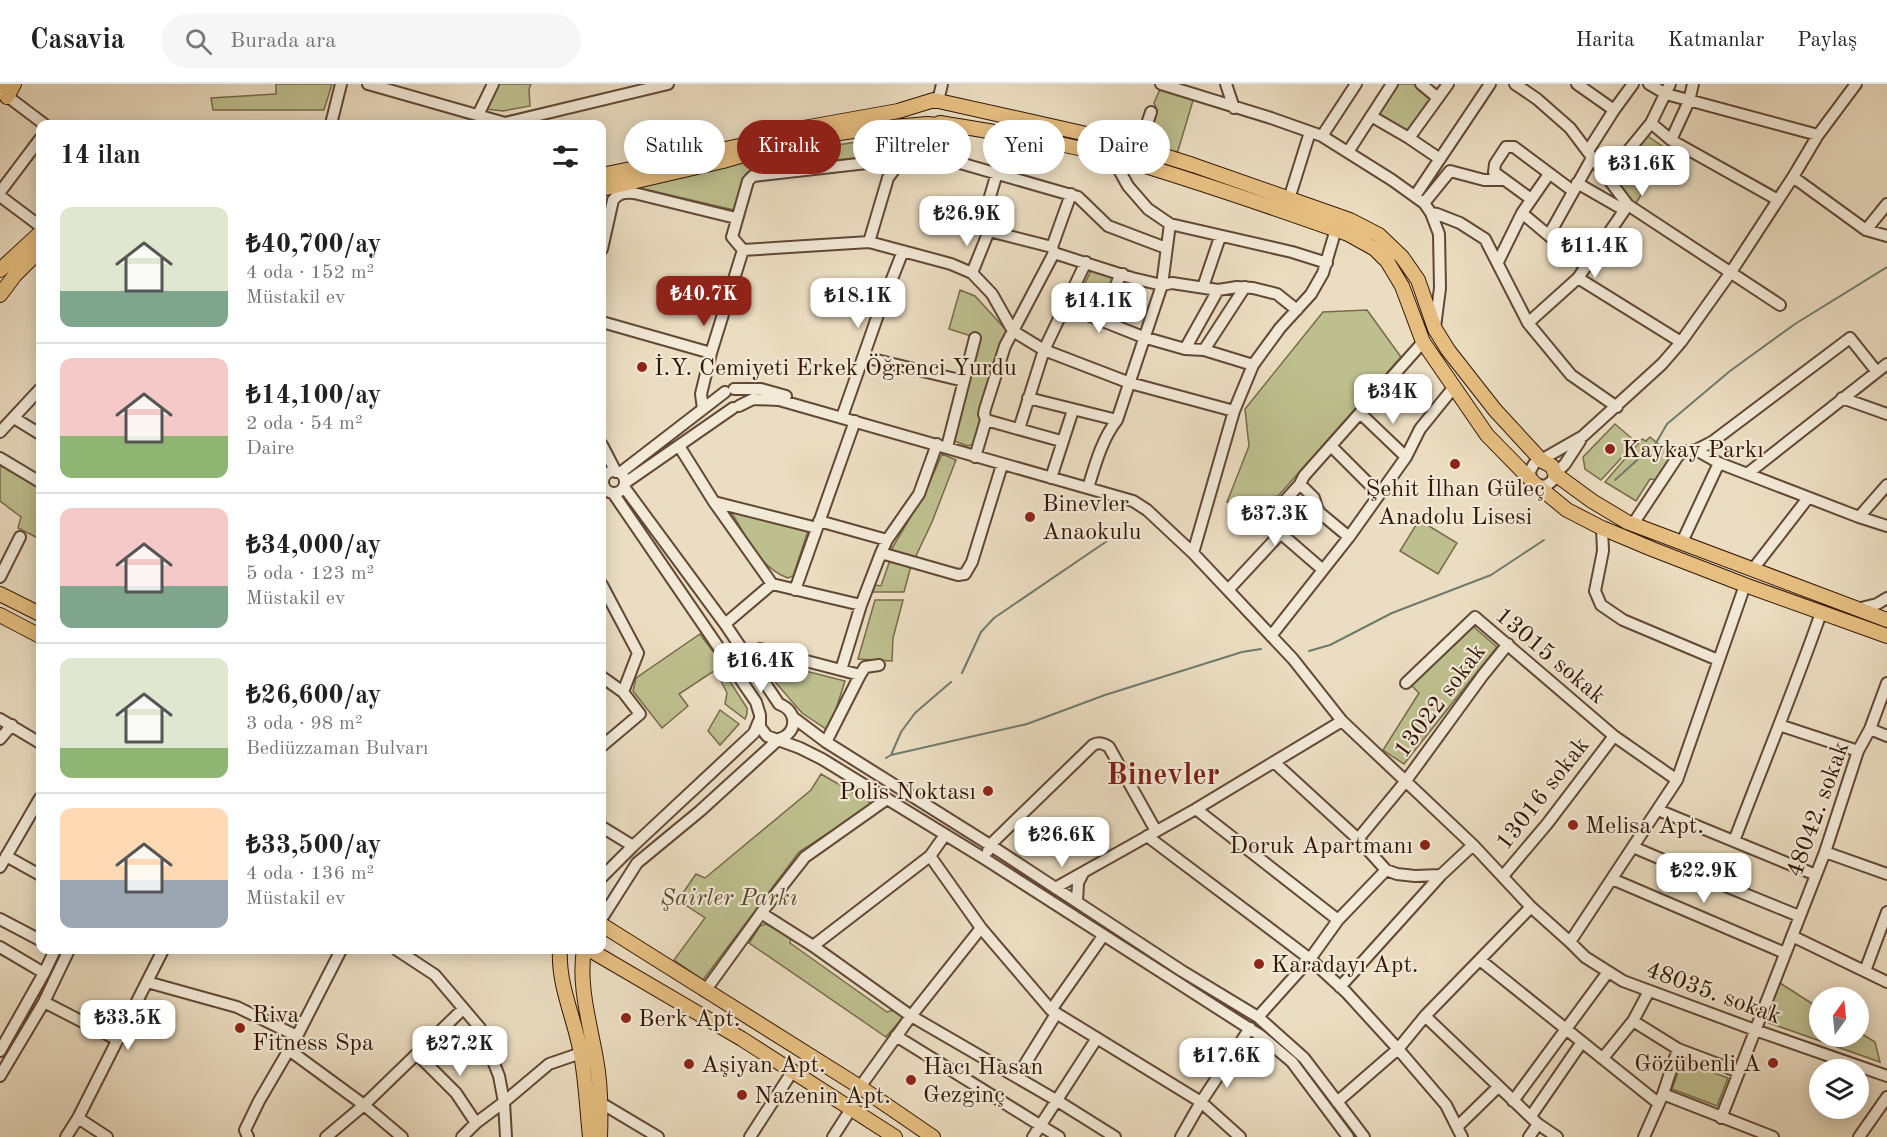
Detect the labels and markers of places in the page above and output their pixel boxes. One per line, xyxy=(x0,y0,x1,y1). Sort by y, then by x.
pin: ₺31.6K xyxy=(1593,146,1691,197)
pin: ₺26.9K xyxy=(918,196,1016,247)
pin: ₺11.4K xyxy=(1546,228,1644,279)
pin: ₺40.7K xyxy=(655,276,753,327)
pin: ₺18.1K xyxy=(809,278,907,329)
pin: ₺14.1K xyxy=(1050,283,1148,334)
place label: İ.Y. Cemiyeti Erkek Öğrenci Yurdu xyxy=(654,353,1017,381)
marker: İ.Y. Cemiyeti Erkek Öğrenci Yurdu xyxy=(635,360,649,374)
pin: ₺34K xyxy=(1357,374,1429,425)
place label: Kaykay Parkı xyxy=(1622,439,1764,463)
marker: Kaykay Parkı xyxy=(1603,442,1617,456)
marker: Şehit İlhan Güleç Anadolu Lisesi xyxy=(1448,457,1462,471)
place label: Şehit İlhan Güleç Anadolu Lisesi xyxy=(1365,475,1545,530)
place label: Binevler Anaokulu xyxy=(1042,493,1142,545)
pin: ₺37.3K xyxy=(1226,496,1324,547)
marker: Binevler Anaokulu xyxy=(1023,510,1037,524)
pin: ₺16.4K xyxy=(712,643,810,694)
place label: Polis Noktası xyxy=(839,781,976,805)
marker: Polis Noktası xyxy=(981,784,995,798)
place label: Melisa Apt. xyxy=(1585,815,1704,839)
pin: ₺26.6K xyxy=(1013,817,1111,868)
marker: Melisa Apt. xyxy=(1566,818,1580,832)
place label: Doruk Apartmanı xyxy=(1229,835,1413,859)
marker: Doruk Apartmanı xyxy=(1418,838,1432,852)
pin: ₺22.9K xyxy=(1655,853,1753,904)
place label: Karadayı Apt. xyxy=(1271,954,1419,978)
marker: Karadayı Apt. xyxy=(1252,957,1266,971)
pin: ₺33.5K xyxy=(79,1000,177,1051)
place label: Riva Fitness Spa xyxy=(252,1004,374,1056)
place label: Berk Apt. xyxy=(638,1008,741,1032)
marker: Berk Apt. xyxy=(619,1011,633,1025)
marker: Riva Fitness Spa xyxy=(233,1021,247,1035)
pin: ₺27.2K xyxy=(411,1026,509,1077)
pin: ₺17.6K xyxy=(1178,1038,1276,1089)
place label: Gözübenli A xyxy=(1634,1053,1761,1077)
place label: Aşiyan Apt. xyxy=(701,1054,826,1078)
place label: Hacı Hasan Gezginç xyxy=(923,1056,1043,1108)
marker: Gözübenli A xyxy=(1766,1056,1780,1070)
marker: Aşiyan Apt. xyxy=(682,1057,696,1071)
marker: Hacı Hasan Gezginç xyxy=(904,1073,918,1087)
place label: Nazenin Apt. xyxy=(754,1085,891,1109)
marker: Nazenin Apt. xyxy=(735,1088,749,1102)

